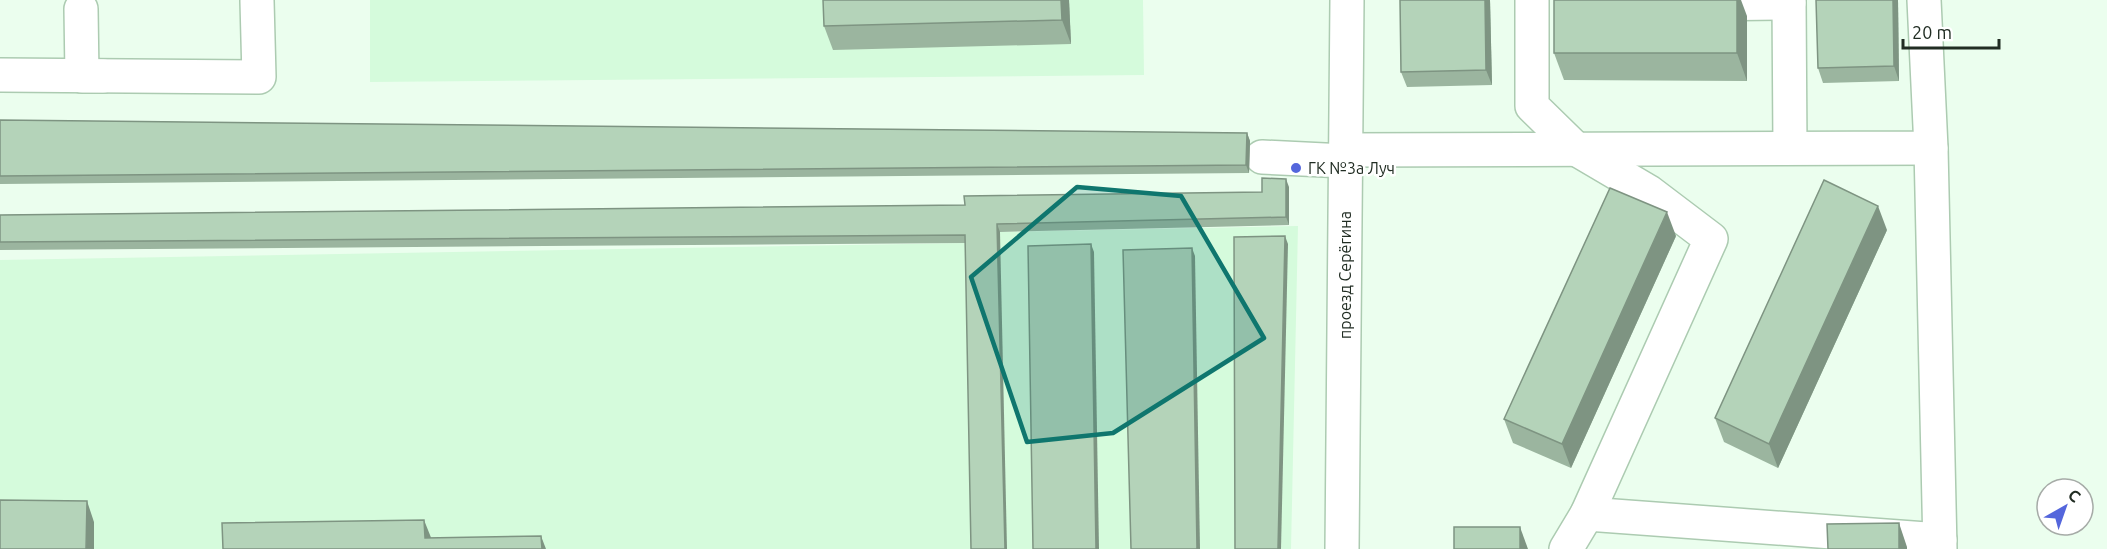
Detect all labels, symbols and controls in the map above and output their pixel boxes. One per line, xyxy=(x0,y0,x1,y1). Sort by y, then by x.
scale bar xyxy=(1903,12,1999,50)
text: 20 m xyxy=(1912,22,1952,42)
place label: ГК №3а Луч xyxy=(1308,159,1395,177)
marker: ГК №3а Луч xyxy=(1289,161,1303,175)
street label: проезд Серёгина xyxy=(1336,211,1354,339)
north arrow xyxy=(2035,477,2095,537)
text: С xyxy=(2065,485,2084,506)

